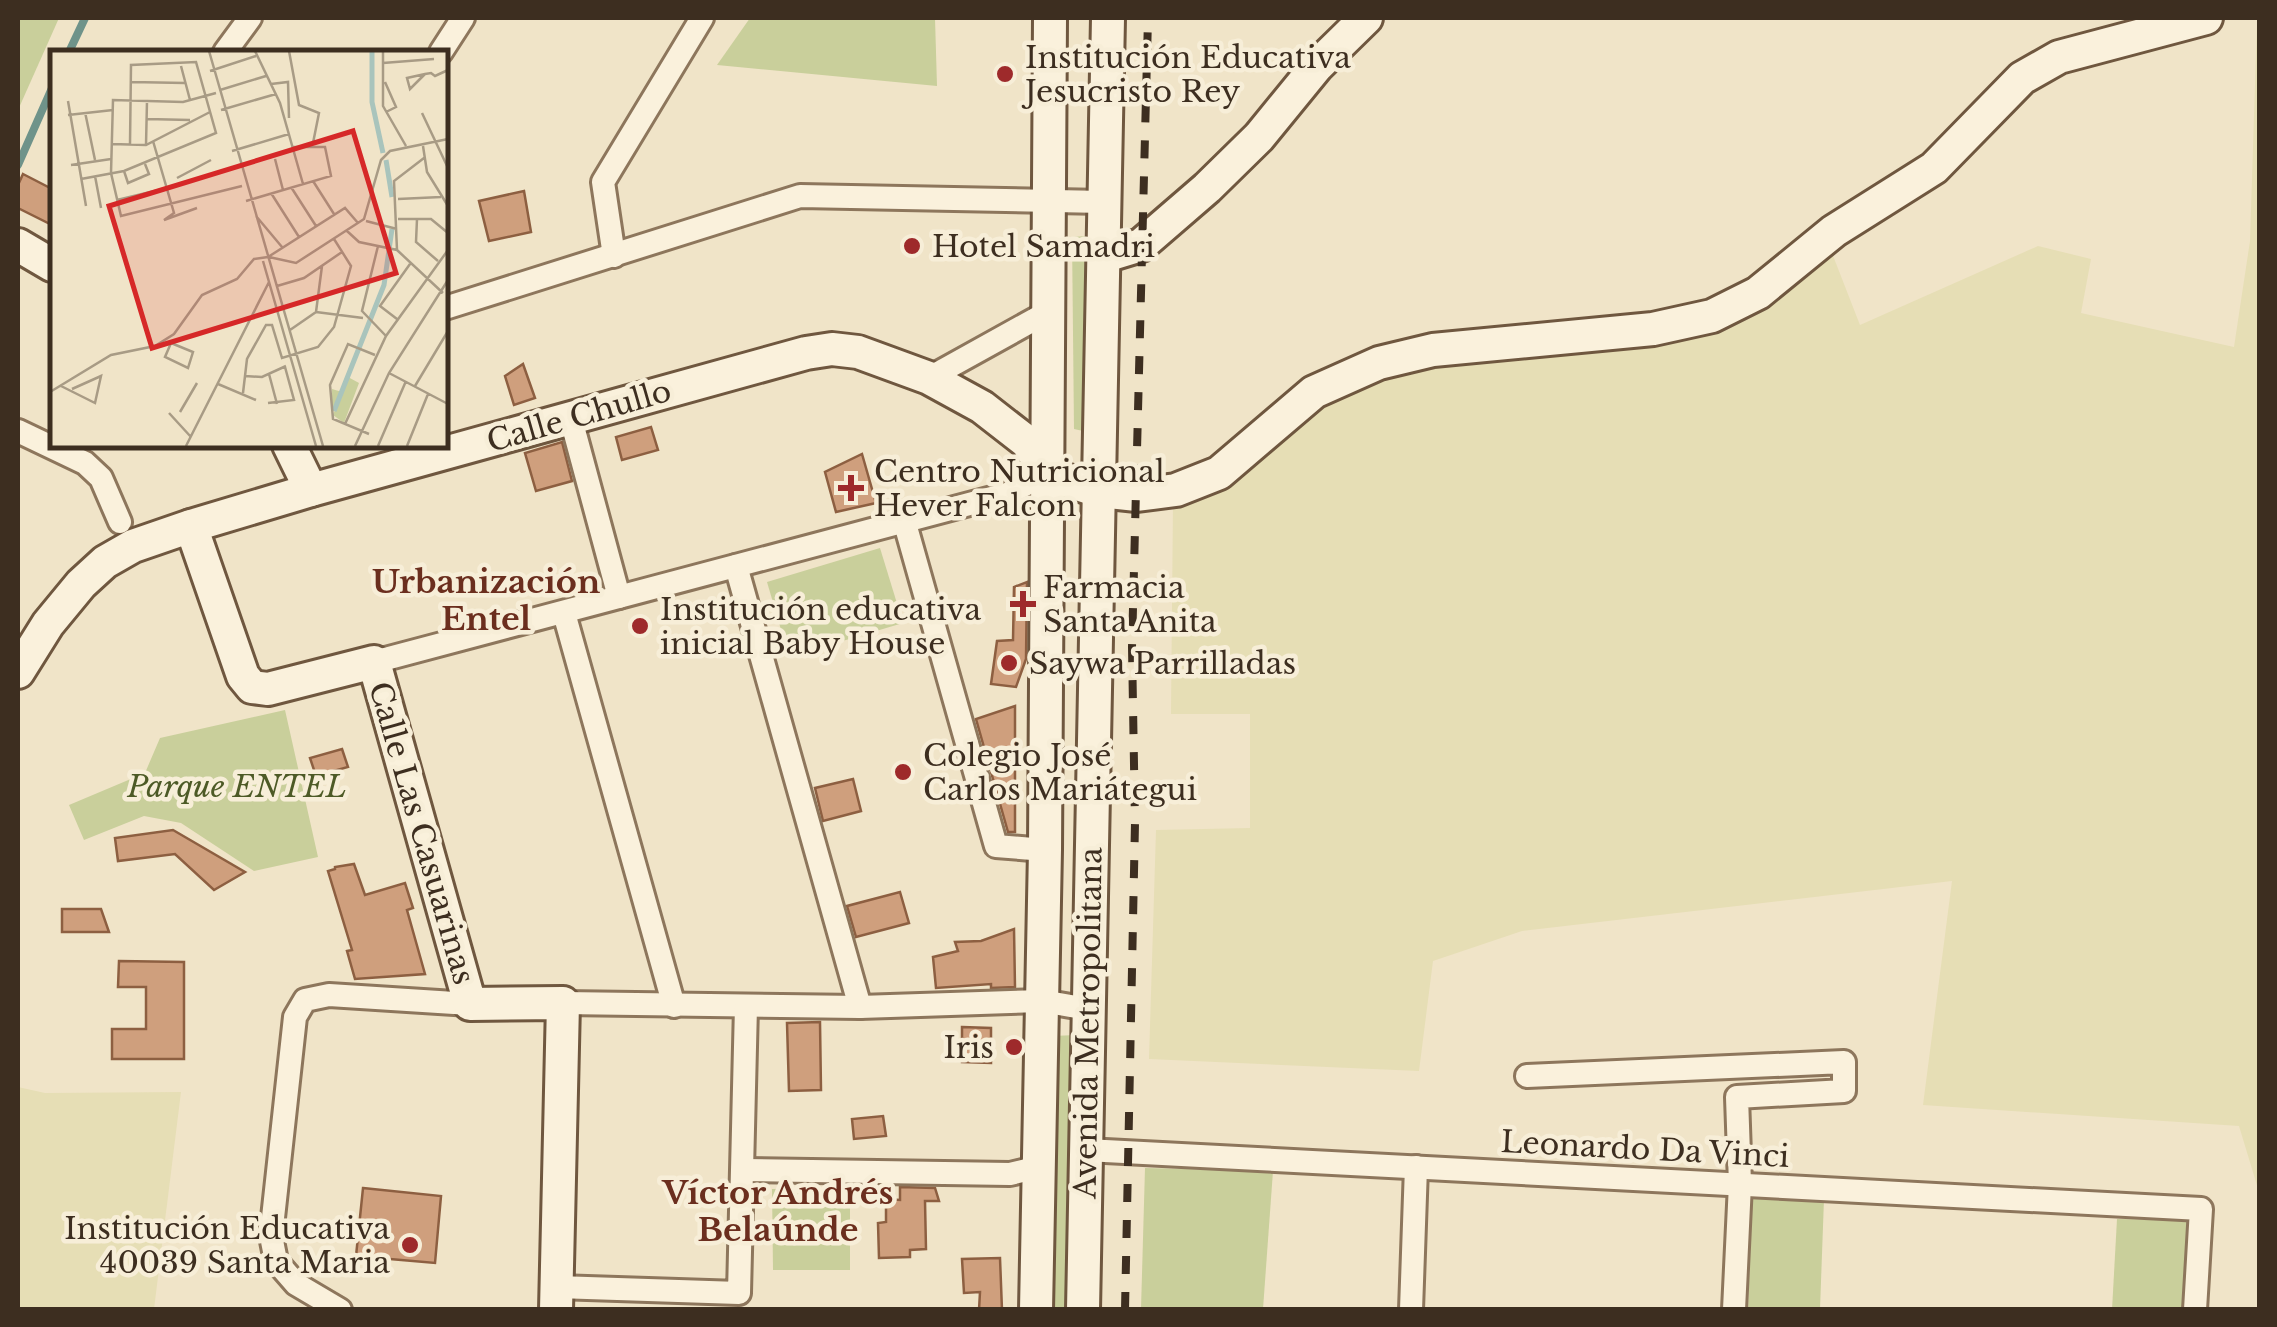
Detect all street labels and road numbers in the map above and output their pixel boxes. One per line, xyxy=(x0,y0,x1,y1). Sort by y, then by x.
street label: Calle Chullo xyxy=(483,372,675,460)
street label: Calle Las Casuarinas xyxy=(361,677,483,989)
street label: Avenida Metropolitana xyxy=(1066,847,1110,1200)
street label: Leonardo Da Vinci xyxy=(1500,1123,1790,1175)

